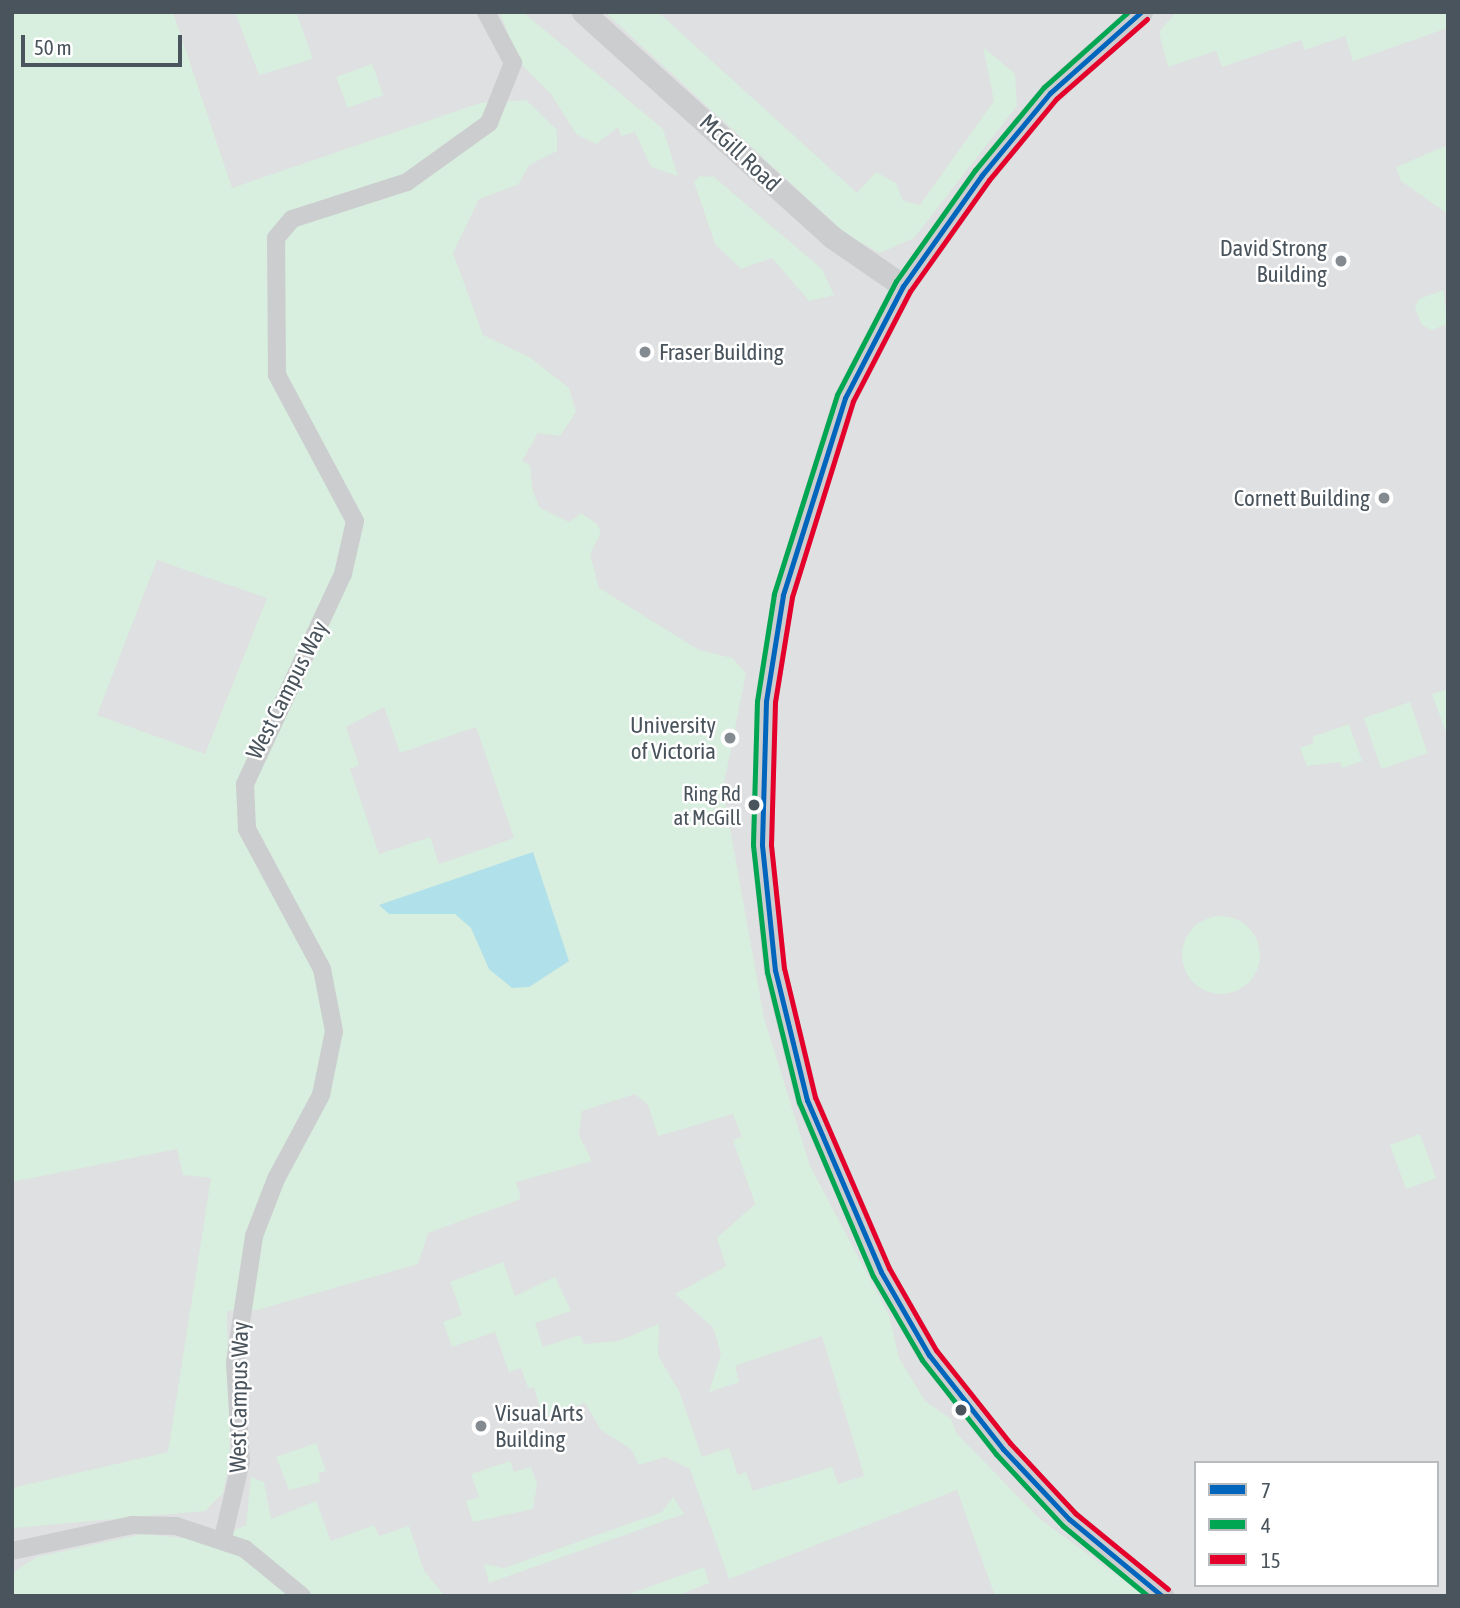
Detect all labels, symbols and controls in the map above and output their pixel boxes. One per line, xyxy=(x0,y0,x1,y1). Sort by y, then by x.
scale bar xyxy=(24,21,186,65)
text: 50 m xyxy=(34,35,72,59)
street label: McGill Road xyxy=(694,109,786,197)
place label: David Strong Building xyxy=(1220,234,1327,288)
marker: David Strong Building xyxy=(1333,253,1349,269)
place label: Fraser Building xyxy=(659,338,784,366)
marker: Fraser Building xyxy=(637,344,653,360)
place label: Cornett Building xyxy=(1234,484,1370,512)
marker: Cornett Building xyxy=(1376,490,1392,506)
street label: West Campus Way xyxy=(240,616,334,764)
place label: University of Victoria xyxy=(630,711,716,765)
marker: University of Victoria xyxy=(722,730,738,746)
place label: Ring Rd at McGill xyxy=(673,780,741,830)
marker: Ring Rd at McGill xyxy=(747,798,761,812)
street label: West Campus Way xyxy=(224,1321,254,1473)
place label: Visual Arts Building xyxy=(495,1399,583,1453)
unlabelled marker xyxy=(954,1403,968,1417)
marker: Visual Arts Building xyxy=(473,1418,489,1434)
legend xyxy=(1194,1461,1439,1587)
text: 7 xyxy=(1261,1478,1271,1502)
text: 4 xyxy=(1261,1513,1271,1537)
text: 15 xyxy=(1261,1548,1281,1572)

